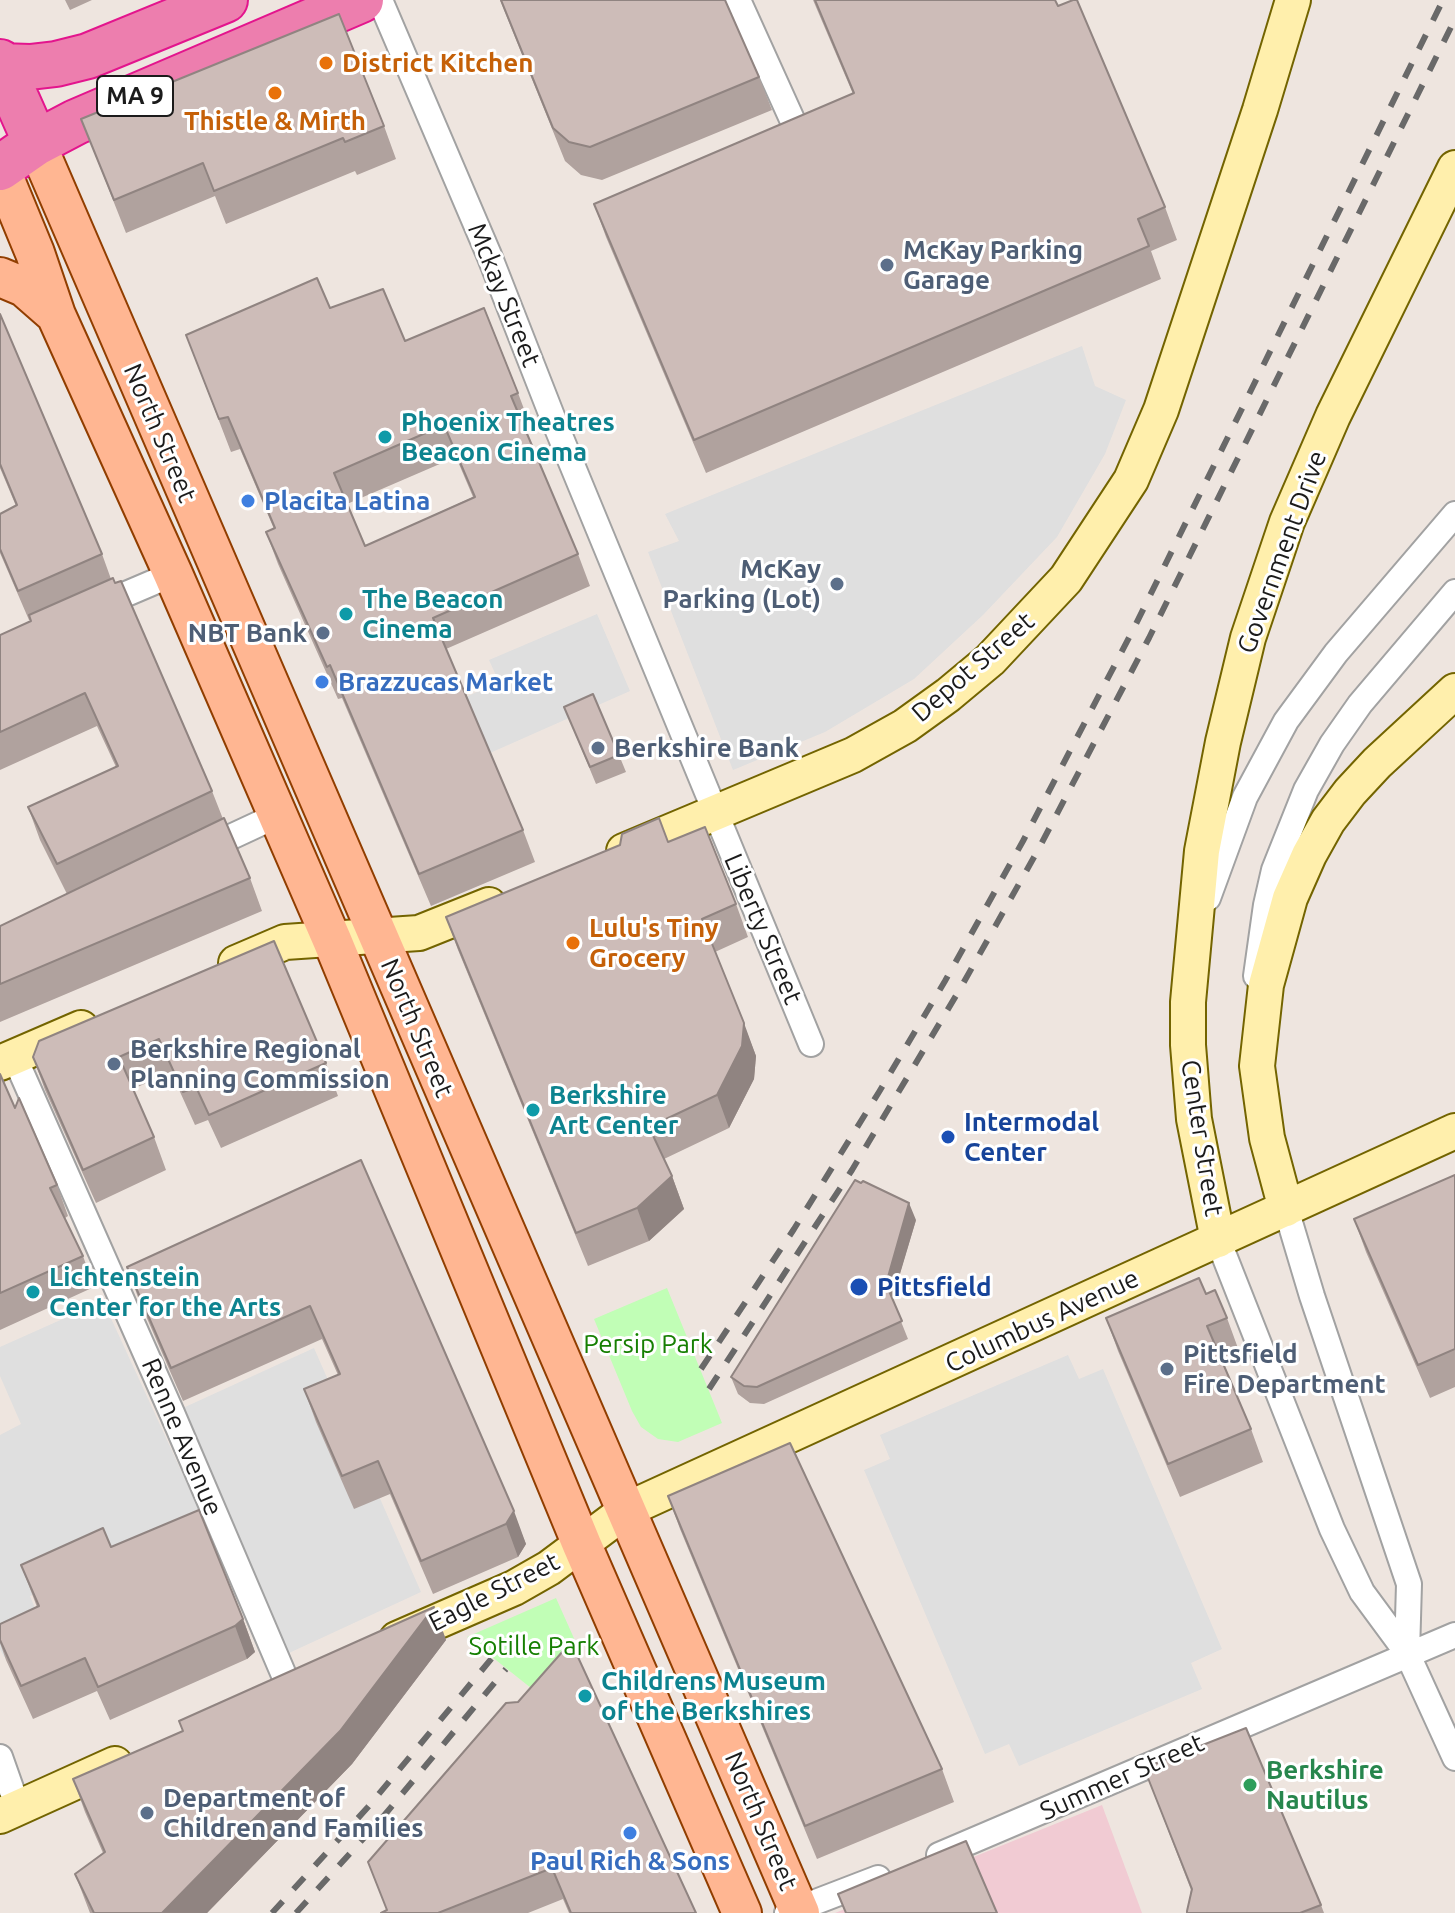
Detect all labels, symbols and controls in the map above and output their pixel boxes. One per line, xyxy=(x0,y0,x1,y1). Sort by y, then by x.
place label: District Kitchen xyxy=(342,47,534,79)
marker: District Kitchen xyxy=(317,54,335,72)
road number: MA 9 xyxy=(97,76,173,116)
marker: Thistle & Mirth xyxy=(266,84,284,102)
place label: Thistle & Mirth xyxy=(184,105,366,137)
street label: Mckay Street xyxy=(461,219,547,371)
place label: McKay Parking Garage xyxy=(903,234,1083,296)
marker: McKay Parking Garage xyxy=(878,256,896,274)
street label: North Street xyxy=(117,359,203,507)
place label: Phoenix Theatres Beacon Cinema xyxy=(401,406,615,468)
marker: Phoenix Theatres Beacon Cinema xyxy=(376,428,394,446)
street label: Government Drive xyxy=(1231,446,1333,658)
place label: Placita Latina xyxy=(264,485,430,517)
marker: Placita Latina xyxy=(239,492,257,510)
place label: McKay Parking (Lot) xyxy=(663,553,821,614)
marker: McKay Parking (Lot) xyxy=(828,575,846,593)
place label: The Beacon Cinema xyxy=(362,583,503,644)
marker: The Beacon Cinema xyxy=(337,605,355,623)
street label: Depot Street xyxy=(905,605,1041,729)
place label: NBT Bank xyxy=(188,617,307,649)
marker: NBT Bank xyxy=(314,624,332,642)
place label: Brazzucas Market xyxy=(338,666,553,698)
marker: Brazzucas Market xyxy=(313,673,331,691)
place label: Berkshire Bank xyxy=(614,732,799,764)
marker: Berkshire Bank xyxy=(589,739,607,757)
street label: Liberty Street xyxy=(717,849,809,1009)
place label: Lulu's Tiny Grocery xyxy=(589,912,719,974)
marker: Lulu's Tiny Grocery xyxy=(564,934,582,952)
street label: North Street xyxy=(374,954,460,1102)
place label: Berkshire Regional Planning Commission xyxy=(130,1033,390,1094)
marker: Berkshire Regional Planning Commission xyxy=(105,1055,123,1073)
street label: Center Street xyxy=(1174,1058,1230,1218)
place label: Berkshire Art Center xyxy=(549,1079,678,1140)
marker: Berkshire Art Center xyxy=(524,1101,542,1119)
place label: Intermodal Center xyxy=(964,1106,1099,1168)
marker: Intermodal Center xyxy=(939,1128,957,1146)
place label: Lichtenstein Center for the Arts xyxy=(49,1261,281,1322)
street label: Columbus Avenue xyxy=(940,1262,1144,1380)
place label: Pittsfield xyxy=(877,1271,992,1303)
marker: Pittsfield xyxy=(848,1276,870,1298)
marker: Lichtenstein Center for the Arts xyxy=(24,1283,42,1301)
park label: Persip Park xyxy=(583,1328,713,1360)
place label: Pittsfield Fire Department xyxy=(1183,1338,1386,1400)
street label: Renne Avenue xyxy=(135,1354,229,1520)
marker: Pittsfield Fire Department xyxy=(1158,1360,1176,1378)
street label: Eagle Street xyxy=(423,1546,565,1638)
park label: Sotille Park xyxy=(469,1630,599,1662)
place label: Childrens Museum of the Berkshires xyxy=(601,1665,826,1726)
marker: Childrens Museum of the Berkshires xyxy=(576,1687,594,1705)
street label: Summer Street xyxy=(1035,1727,1209,1827)
street label: North Street xyxy=(718,1747,804,1895)
place label: Berkshire Nautilus xyxy=(1266,1754,1384,1816)
marker: Berkshire Nautilus xyxy=(1241,1776,1259,1794)
place label: Department of Children and Families xyxy=(163,1782,423,1844)
marker: Department of Children and Families xyxy=(138,1804,156,1822)
marker: Paul Rich & Sons xyxy=(621,1824,639,1842)
place label: Paul Rich & Sons xyxy=(530,1845,730,1877)

